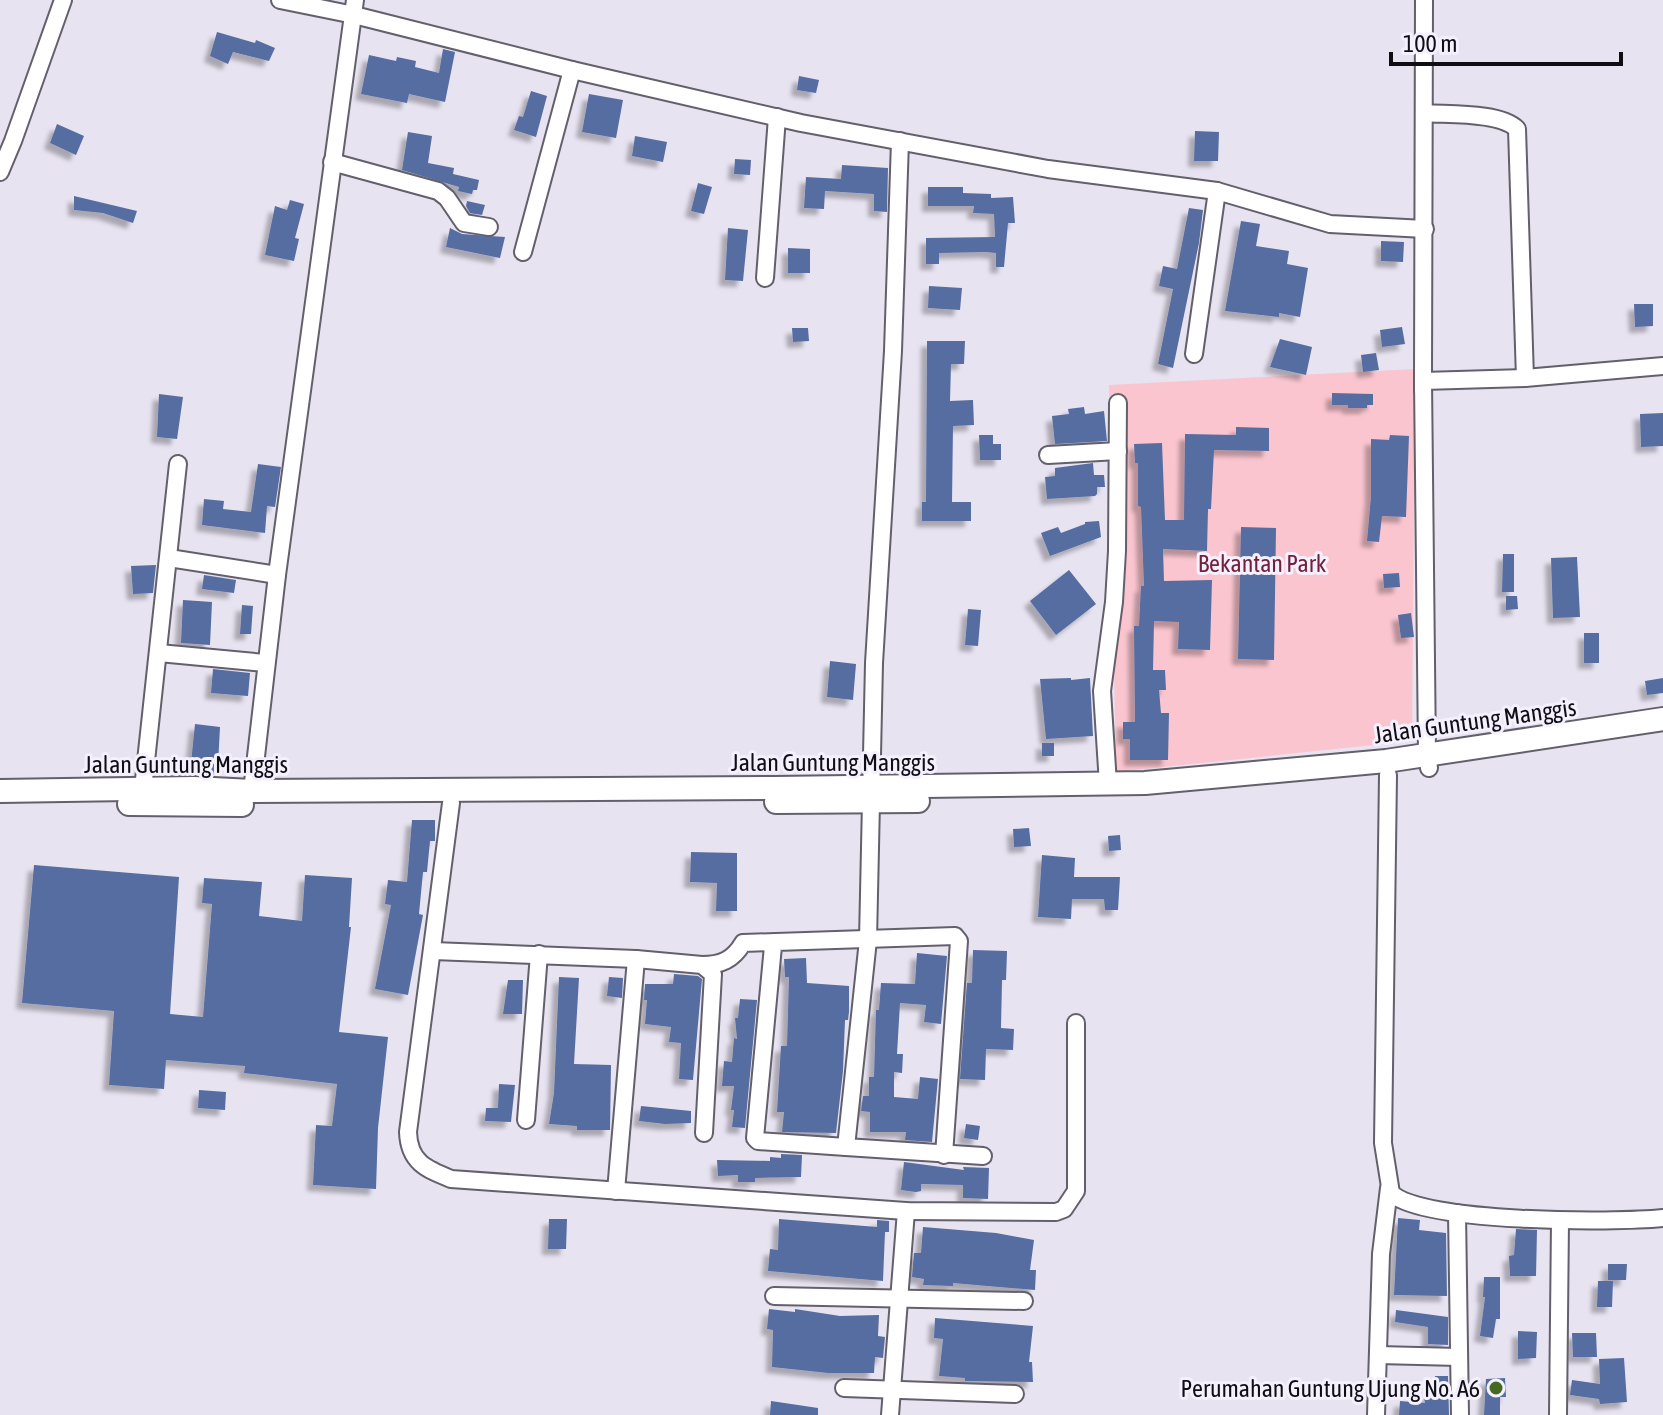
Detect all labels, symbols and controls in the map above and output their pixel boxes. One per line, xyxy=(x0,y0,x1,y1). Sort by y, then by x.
scale bar xyxy=(1391,16,1621,66)
text: 100 m xyxy=(1403,30,1457,57)
park label: Bekantan Park xyxy=(1198,550,1327,577)
street label: Jalan Guntung Manggis xyxy=(1372,693,1578,749)
street label: Jalan Guntung Manggis xyxy=(731,749,935,776)
street label: Jalan Guntung Manggis xyxy=(84,751,288,778)
place label: Perumahan Guntung Ujung No. A6 xyxy=(1180,1375,1480,1402)
marker: Perumahan Guntung Ujung No. A6 xyxy=(1487,1379,1505,1397)

